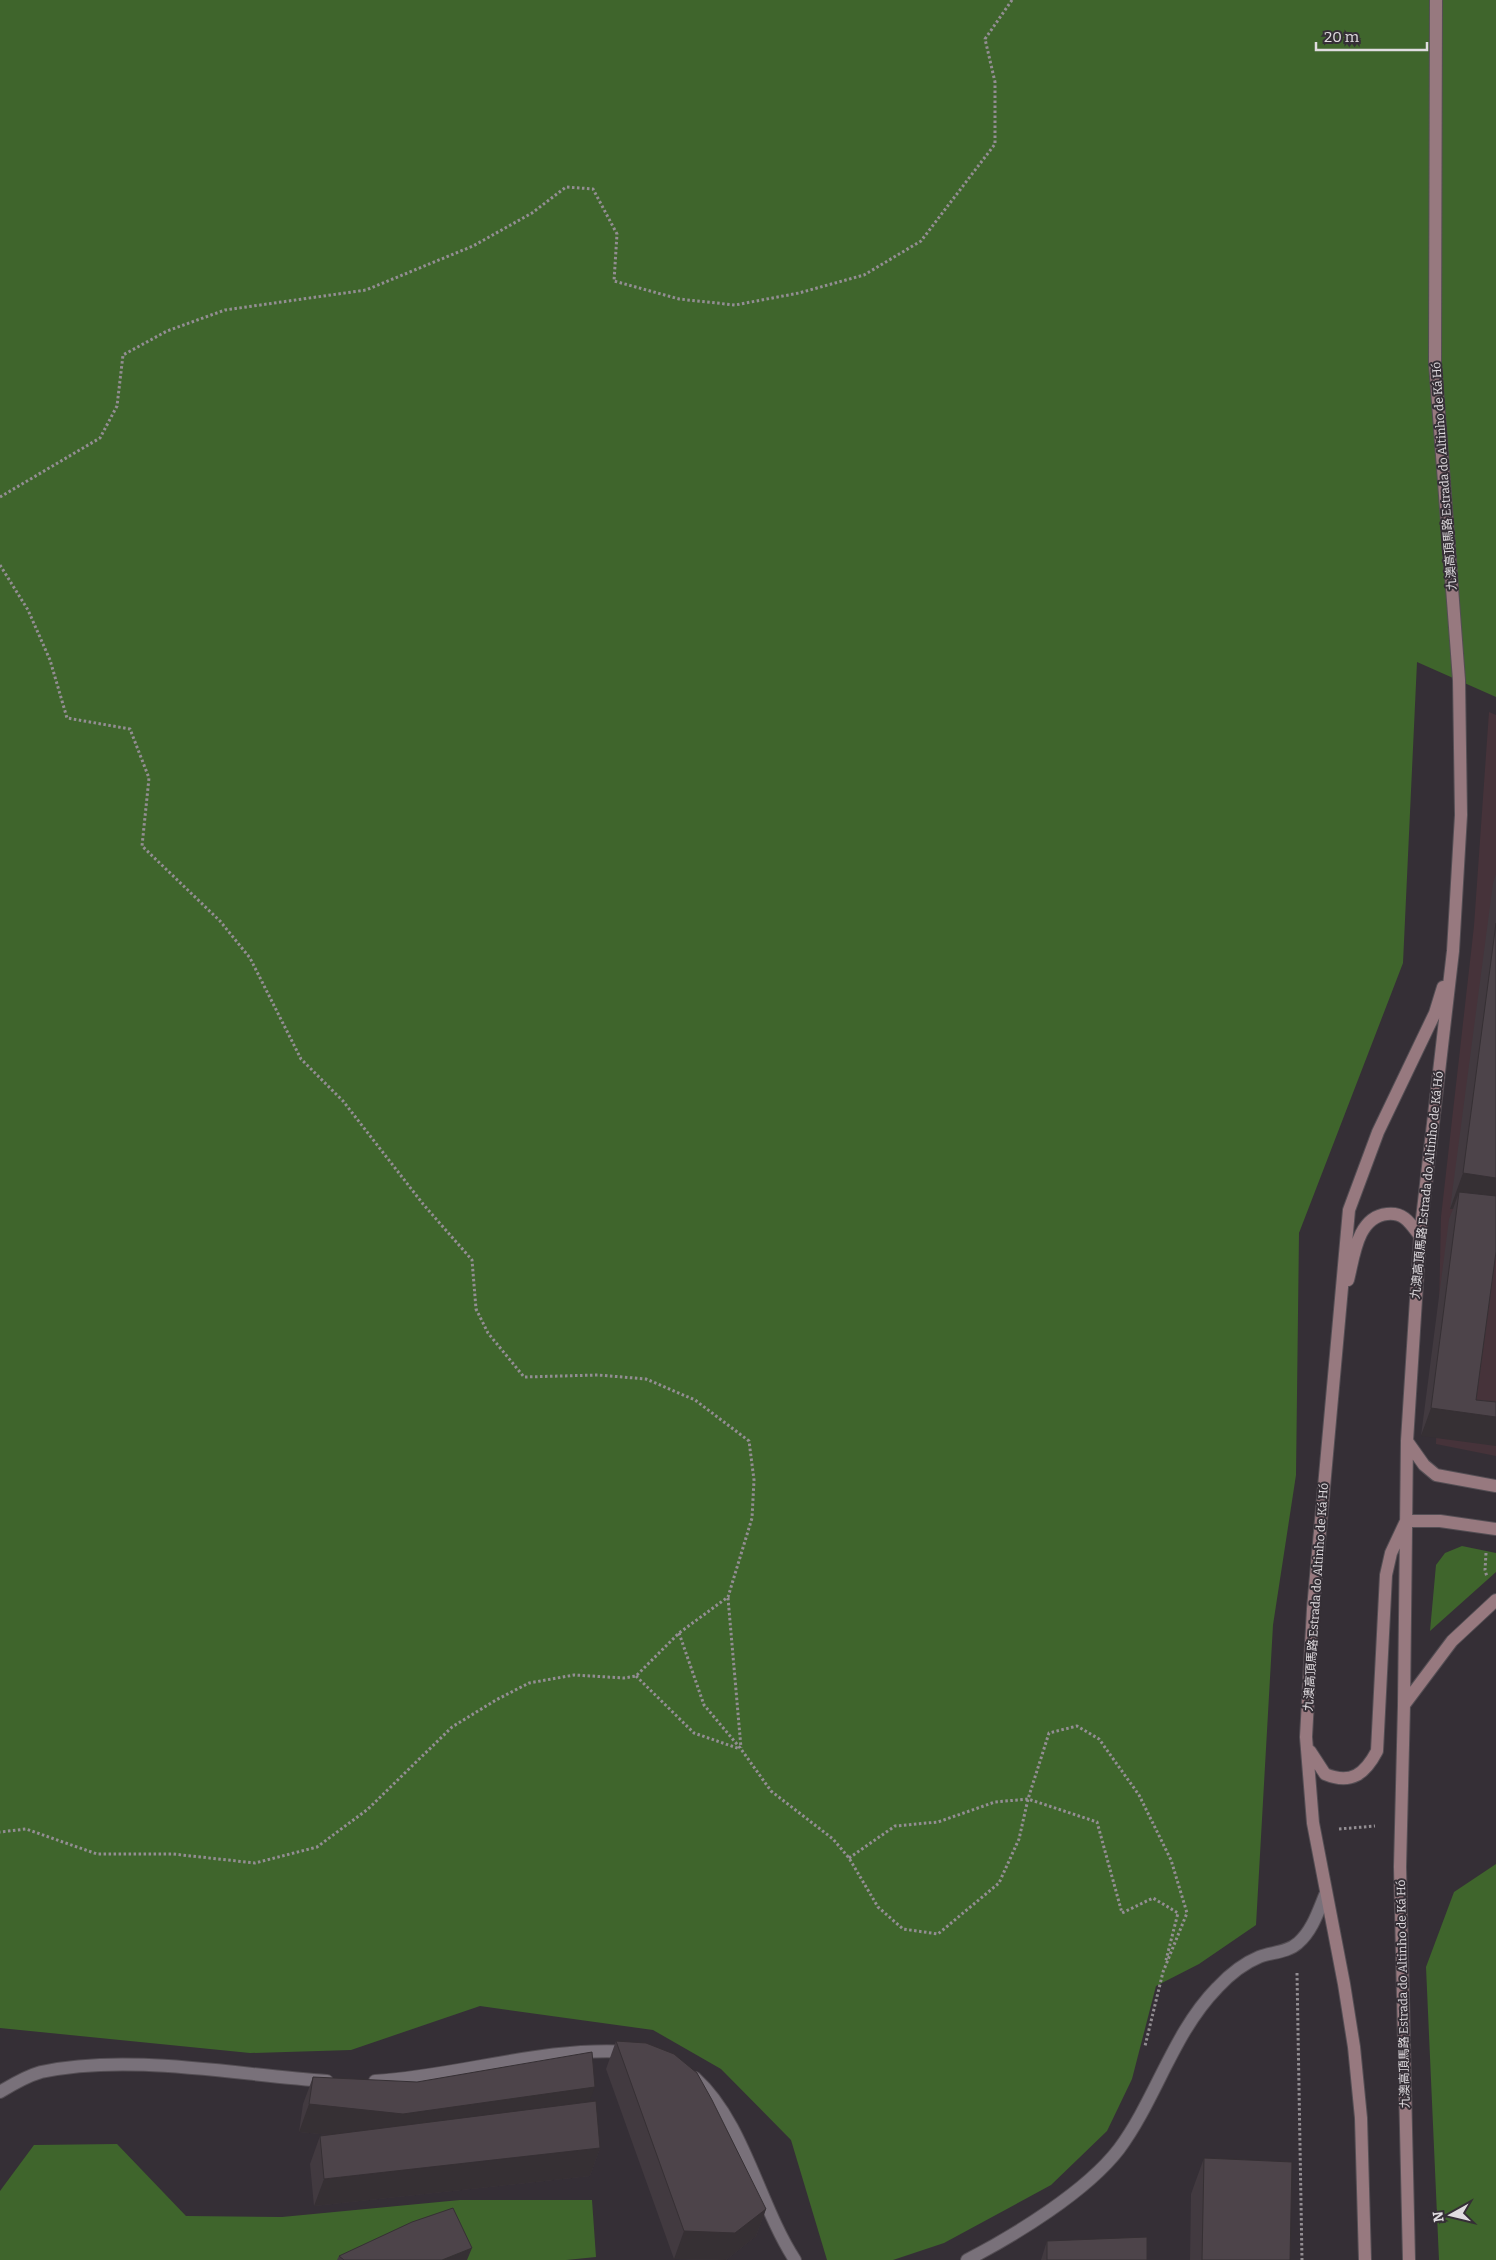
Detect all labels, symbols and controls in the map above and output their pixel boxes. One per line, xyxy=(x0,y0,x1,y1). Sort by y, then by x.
scale bar xyxy=(1316,20,1427,52)
text: 20 m xyxy=(1324,28,1360,46)
street label: 九澳高頂馬路 Estrada do Altinho de Ká Hó xyxy=(1429,361,1459,591)
street label: 九澳高頂馬路 Estrada do Altinho de Ká Hó xyxy=(1408,1070,1446,1300)
street label: 九澳高頂馬路 Estrada do Altinho de Ká Hó xyxy=(1301,1482,1331,1712)
street label: 九澳高頂馬路 Estrada do Altinho de Ká Hó xyxy=(1394,1879,1412,2109)
north arrow xyxy=(1426,2190,1476,2240)
text: N xyxy=(1429,2210,1448,2223)

